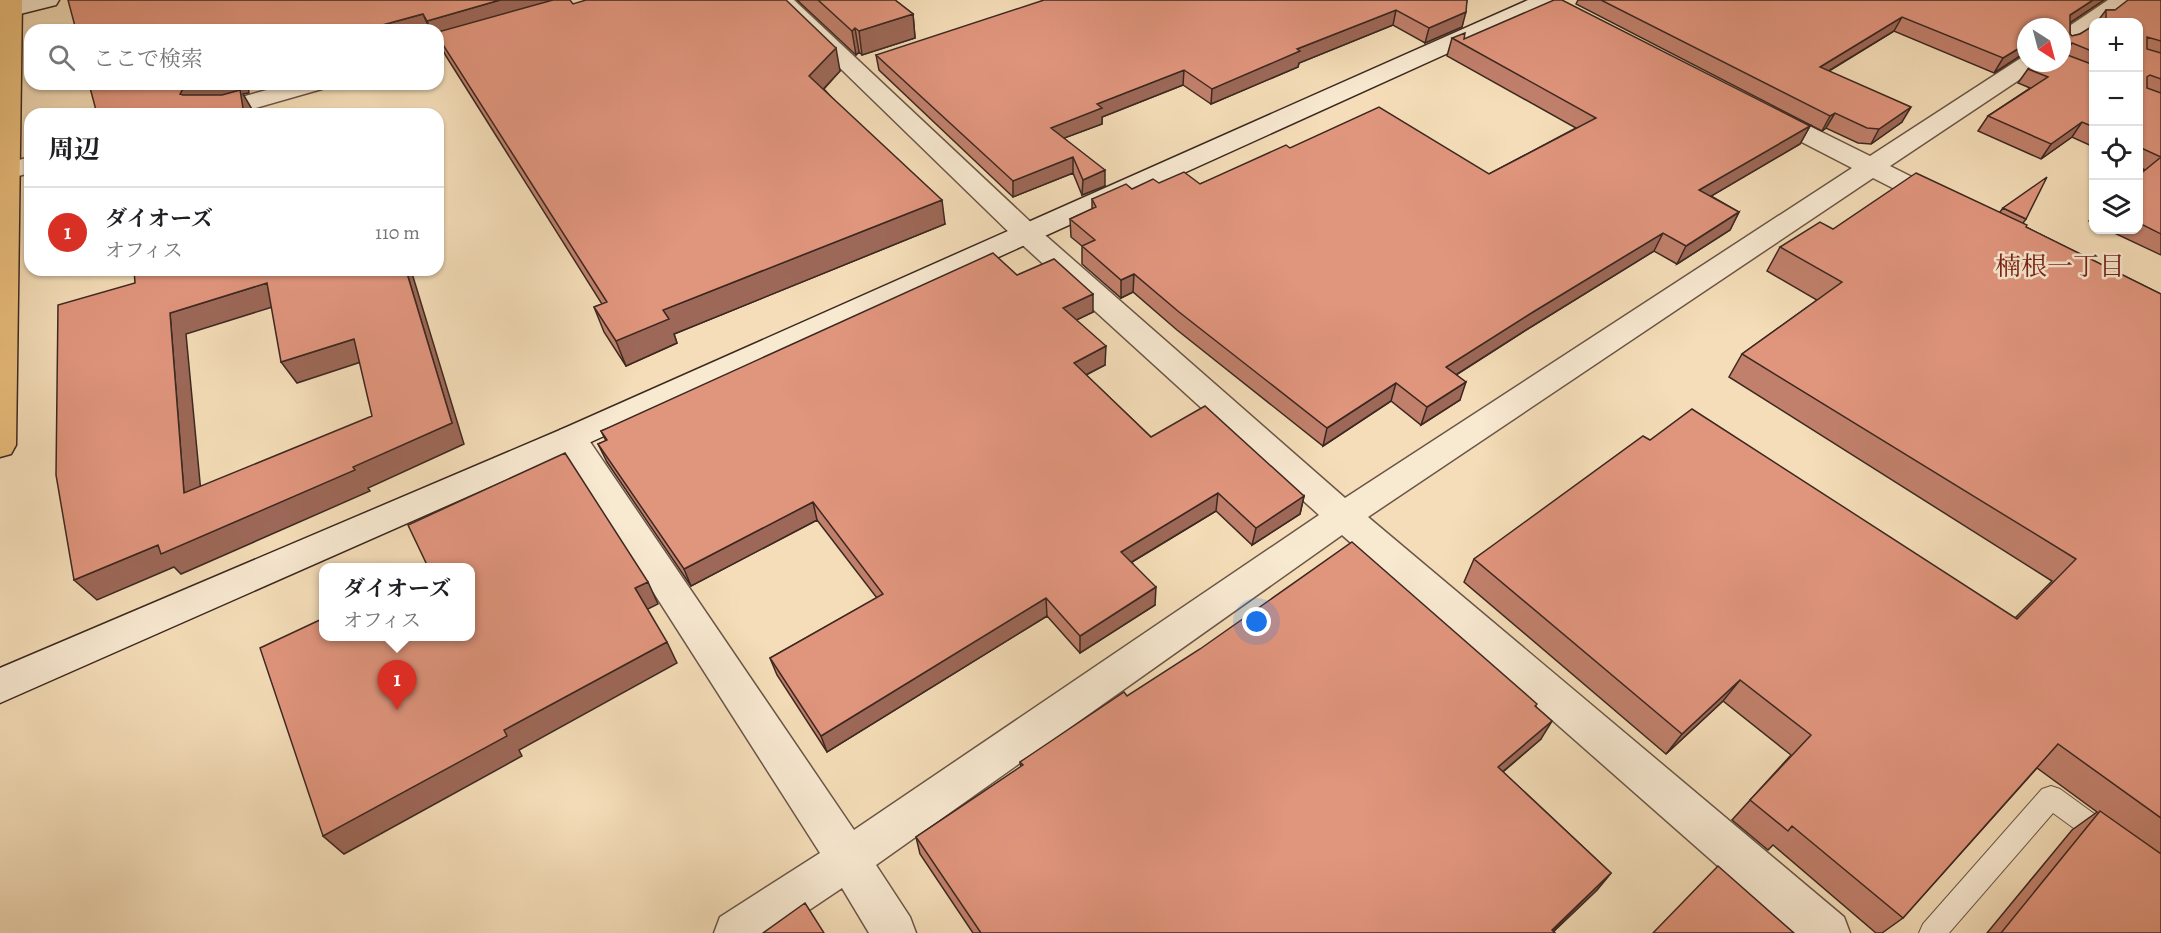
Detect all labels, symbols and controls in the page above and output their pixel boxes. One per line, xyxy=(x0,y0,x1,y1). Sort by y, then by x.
north arrow xyxy=(2017,18,2071,72)
map controls xyxy=(2089,18,2143,234)
button: + xyxy=(2089,18,2143,72)
search box xyxy=(24,24,444,90)
icon: search xyxy=(45,41,78,74)
text: ここで検索 xyxy=(93,44,203,74)
button: − xyxy=(2089,72,2143,126)
button: locate xyxy=(2089,126,2143,180)
text: 周辺 xyxy=(48,132,100,167)
button: layers xyxy=(2089,180,2143,234)
text: ダイオーズ xyxy=(105,204,213,234)
text: 1 xyxy=(64,219,71,246)
text: 110 m xyxy=(375,219,420,246)
text: オフィス xyxy=(105,237,183,264)
district label: 楠根一丁目 xyxy=(1995,249,2125,284)
popup xyxy=(319,563,475,641)
text: ダイオーズ xyxy=(343,574,451,604)
text: オフィス xyxy=(343,607,421,634)
your location xyxy=(1242,607,1271,636)
pin: 1 xyxy=(378,660,416,710)

